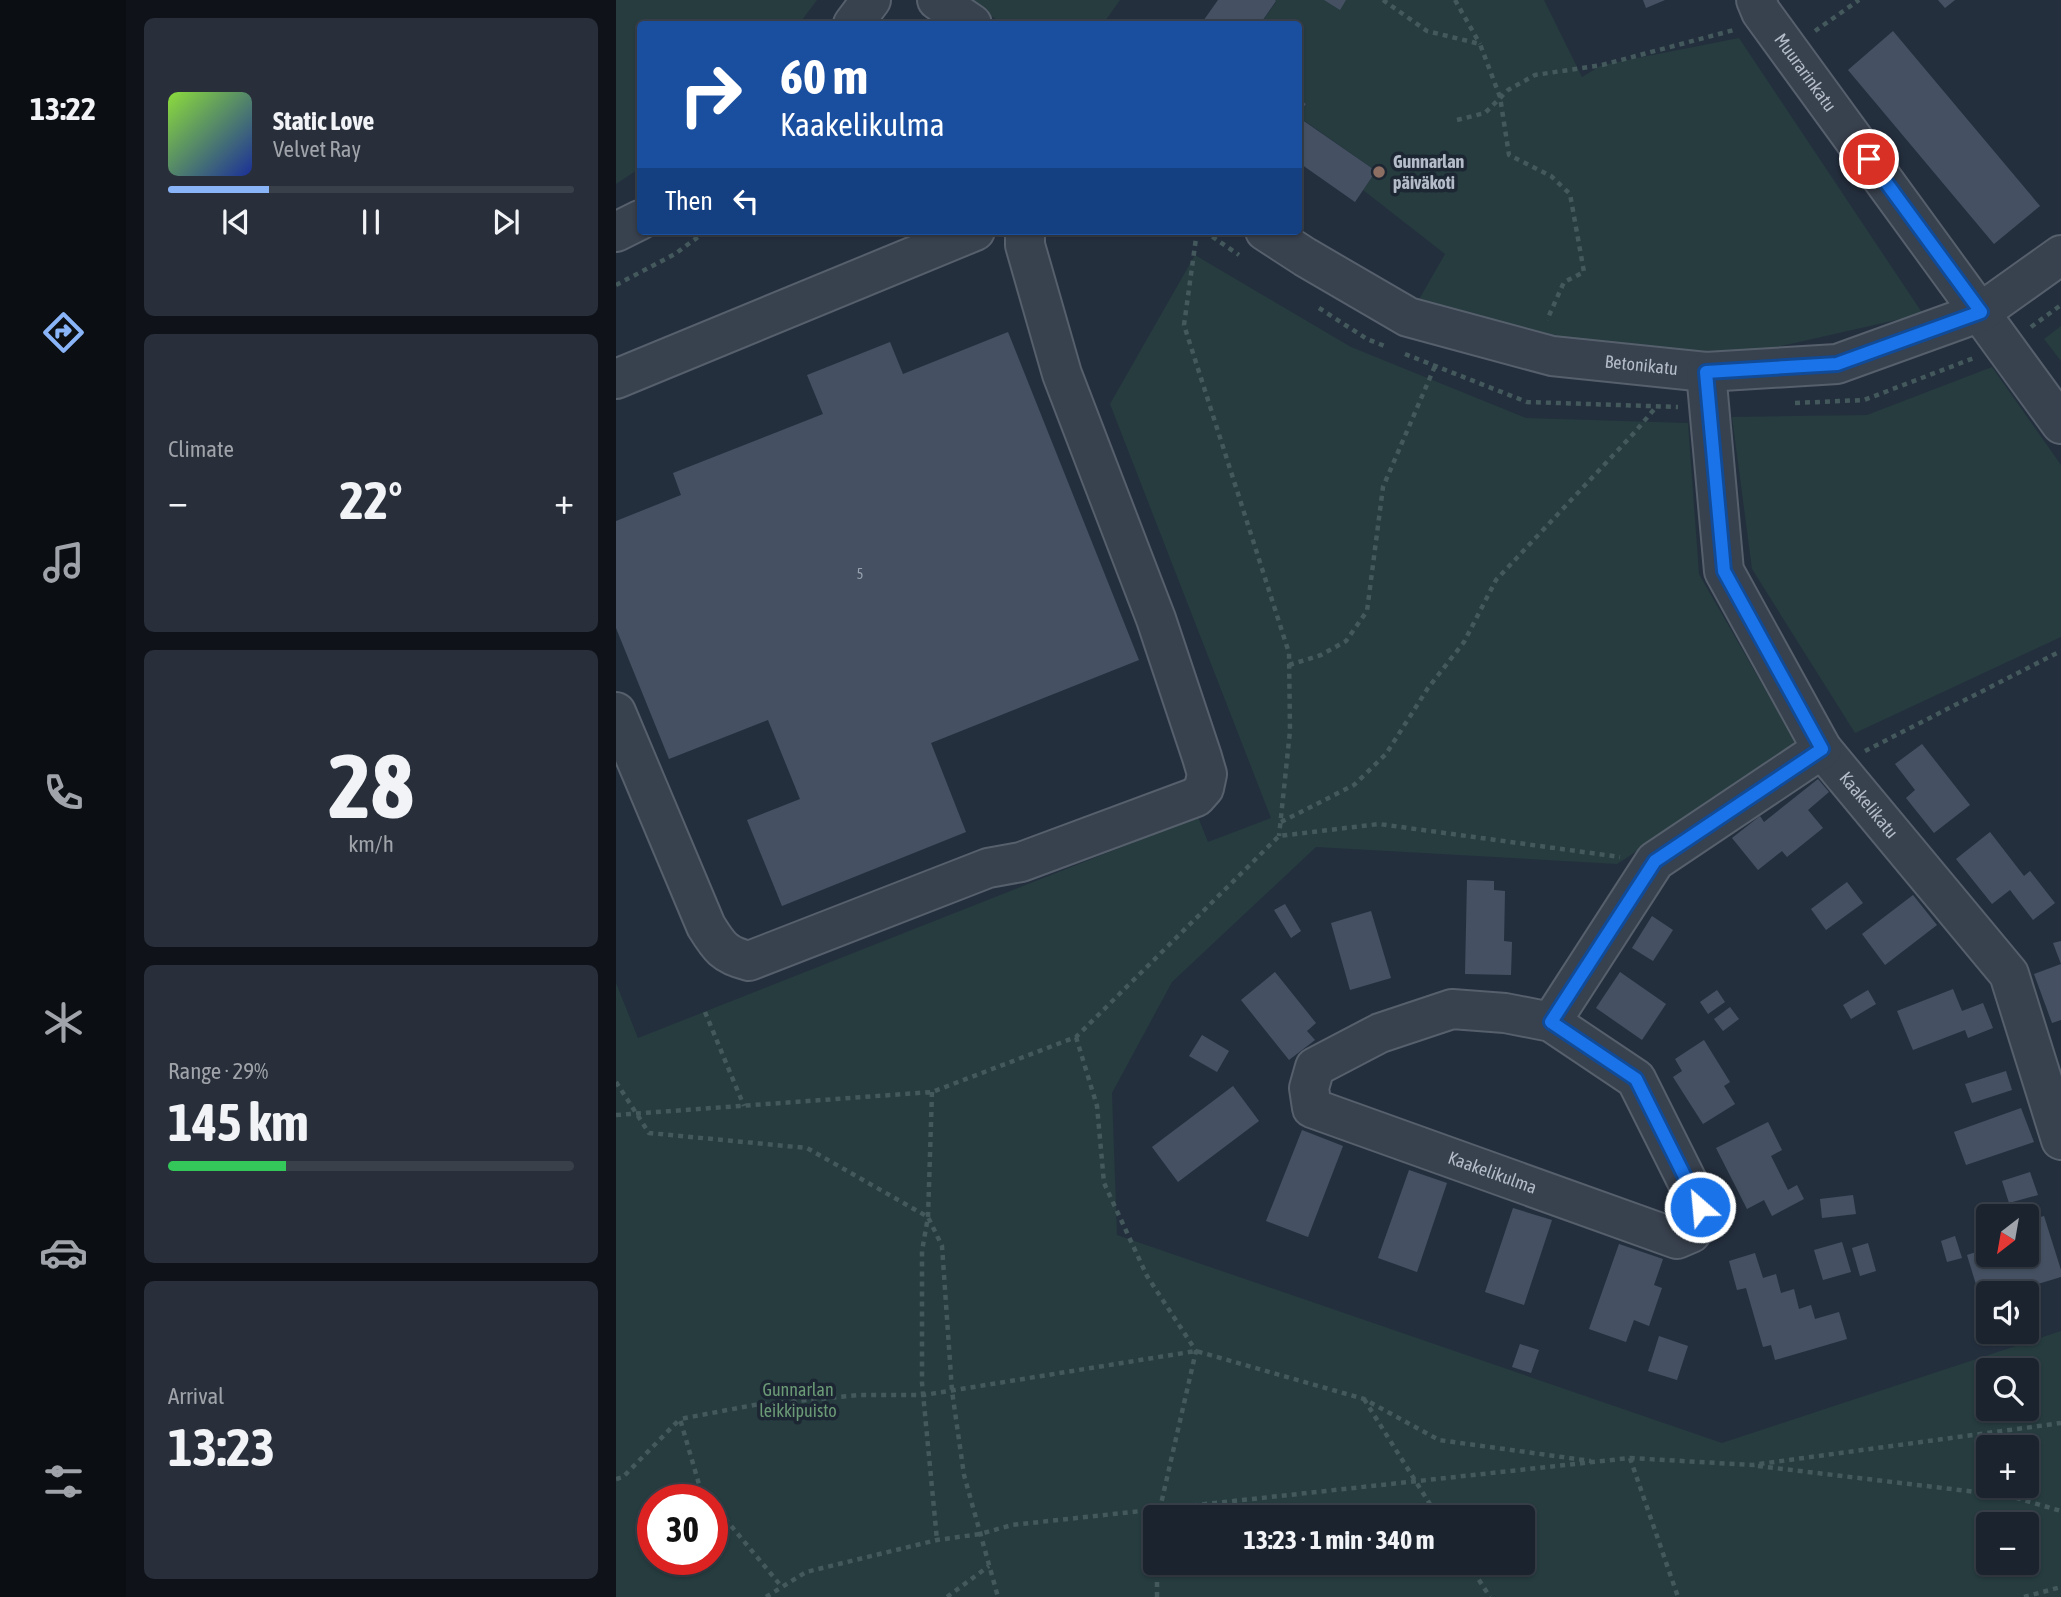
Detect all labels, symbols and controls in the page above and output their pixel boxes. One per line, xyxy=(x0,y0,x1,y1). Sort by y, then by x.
street label: Muurarinkatu xyxy=(1770,29,1841,115)
text: 60 m xyxy=(780,48,868,104)
icon: right xyxy=(665,49,756,140)
text: 13:22 xyxy=(30,90,96,127)
text: Static Love xyxy=(273,106,374,136)
text: Kaakelikulma xyxy=(780,106,945,143)
pin xyxy=(1839,129,1899,189)
text: Velvet Ray xyxy=(273,136,361,162)
icon: arrive xyxy=(1850,140,1888,178)
place label: Gunnarlan päiväkoti xyxy=(1393,151,1465,193)
marker: Gunnarlan päiväkoti xyxy=(1371,164,1387,180)
icon: left xyxy=(727,182,765,220)
text: Then xyxy=(665,186,713,216)
icon: previous xyxy=(217,203,255,241)
icon: pause xyxy=(352,203,390,241)
icon: next xyxy=(487,203,525,241)
icon: directions xyxy=(39,308,88,357)
street label: Betonikatu xyxy=(1604,351,1679,379)
text: Climate xyxy=(168,436,234,462)
text: 22° xyxy=(339,470,403,530)
text: − xyxy=(168,479,188,522)
text: + xyxy=(554,479,574,522)
icon: music xyxy=(39,538,88,587)
house number: 5 xyxy=(857,566,863,582)
text: 28 xyxy=(328,733,414,837)
street label: Kaakelikatu xyxy=(1835,767,1903,842)
icon: phone xyxy=(39,768,88,817)
text: km/h xyxy=(348,831,394,857)
icon: climate xyxy=(39,998,88,1047)
text: Range · 29% xyxy=(168,1058,268,1084)
text: 145 km xyxy=(168,1092,309,1152)
street label: Kaakelikulma xyxy=(1445,1147,1540,1198)
position arrow xyxy=(1663,1170,1737,1244)
north arrow xyxy=(1976,1204,2039,1267)
map controls xyxy=(1976,1204,2039,1575)
icon: car xyxy=(39,1228,88,1277)
button: sound xyxy=(1976,1281,2039,1344)
button: search xyxy=(1976,1358,2039,1421)
park label: Gunnarlan leikkipuisto xyxy=(759,1379,837,1421)
text: Arrival xyxy=(168,1383,224,1409)
text: 13:23 xyxy=(168,1417,275,1477)
button: + xyxy=(1976,1435,2039,1498)
icon: filters xyxy=(39,1457,88,1506)
speed limit sign: 30 xyxy=(637,1484,728,1575)
button: − xyxy=(1976,1512,2039,1575)
text: 13:23 · 1 min · 340 m xyxy=(1244,1525,1434,1555)

